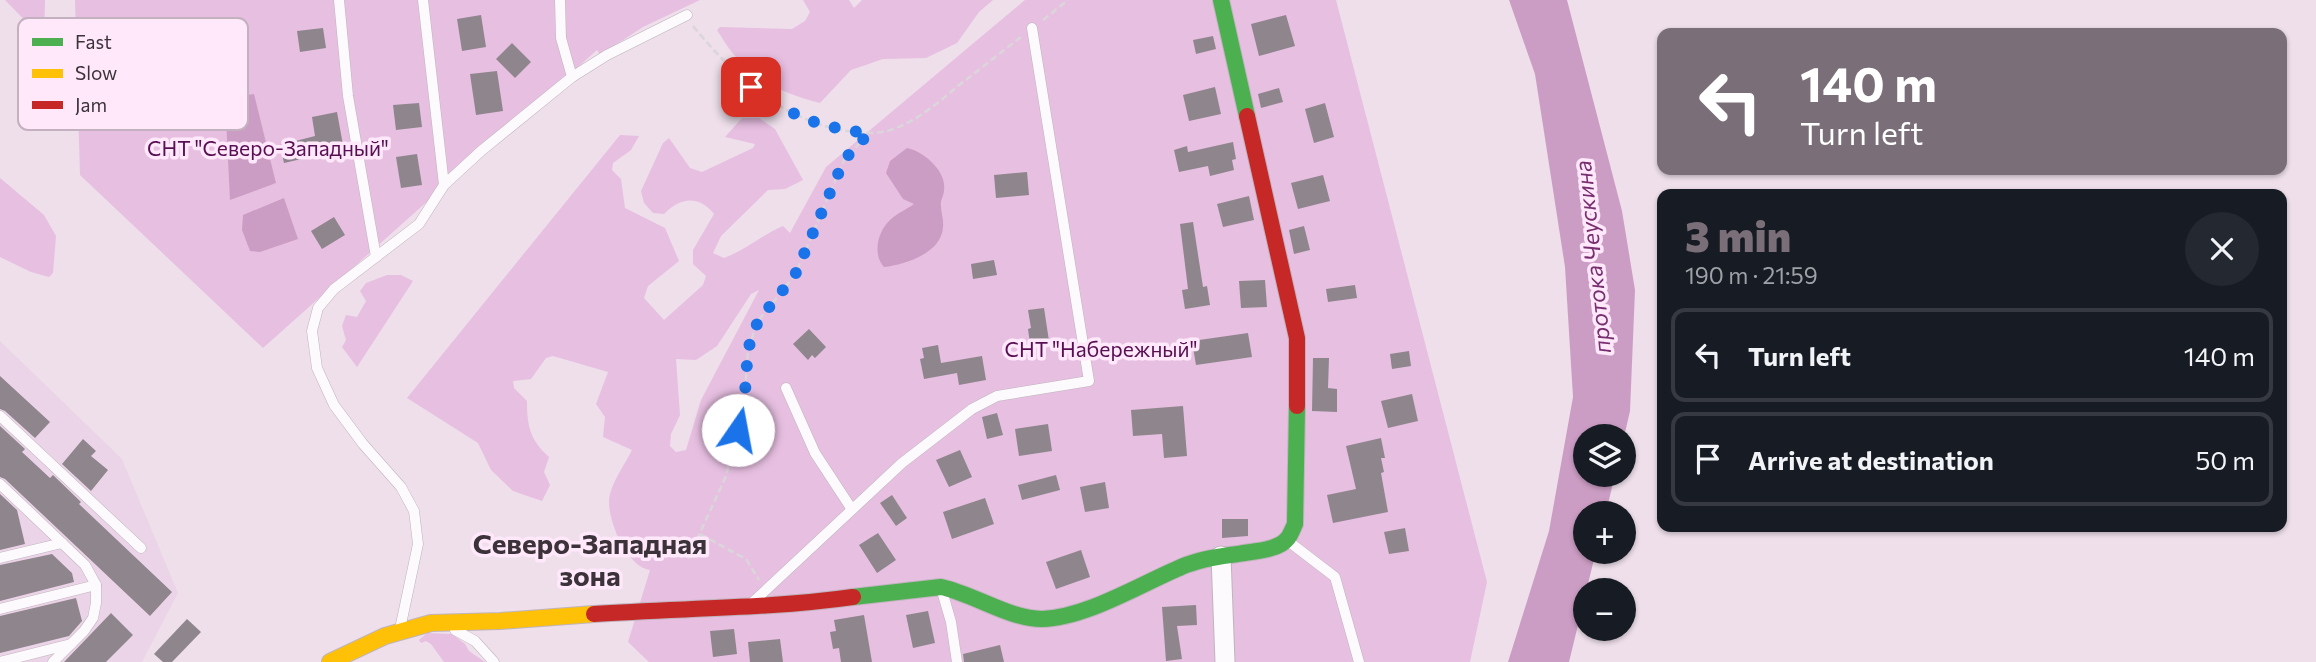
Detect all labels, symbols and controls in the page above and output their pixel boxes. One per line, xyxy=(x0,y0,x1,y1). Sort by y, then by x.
legend xyxy=(18,18,248,130)
text: Fast xyxy=(75,30,112,53)
text: 140 m xyxy=(1800,52,1937,112)
icon: left xyxy=(1685,56,1776,147)
pin xyxy=(721,57,781,117)
text: Slow xyxy=(75,61,117,84)
icon: arrive xyxy=(732,68,770,106)
text: Jam xyxy=(75,93,107,116)
text: Turn left xyxy=(1800,112,1924,152)
park label: СНТ "Северо-Западный" xyxy=(147,135,389,160)
water label: протока Чеускина xyxy=(1568,159,1616,355)
text: 3 min xyxy=(1685,209,1791,261)
button: close xyxy=(2185,212,2259,286)
text: 190 m · 21:59 xyxy=(1685,261,1818,289)
park label: СНТ "Набережный" xyxy=(1005,336,1197,361)
icon: left xyxy=(1689,336,1727,374)
text: Turn left xyxy=(1748,340,1851,371)
text: 140 m xyxy=(2184,340,2255,371)
position arrow xyxy=(701,393,775,467)
map controls xyxy=(1573,424,1636,641)
button: layers xyxy=(1573,424,1636,487)
icon: arrive xyxy=(1689,440,1727,478)
text: Arrive at destination xyxy=(1748,444,1994,475)
text: 50 m xyxy=(2195,444,2255,475)
button: + xyxy=(1573,501,1636,564)
district label: Северо-Западная зона xyxy=(473,526,707,592)
button: − xyxy=(1573,578,1636,641)

